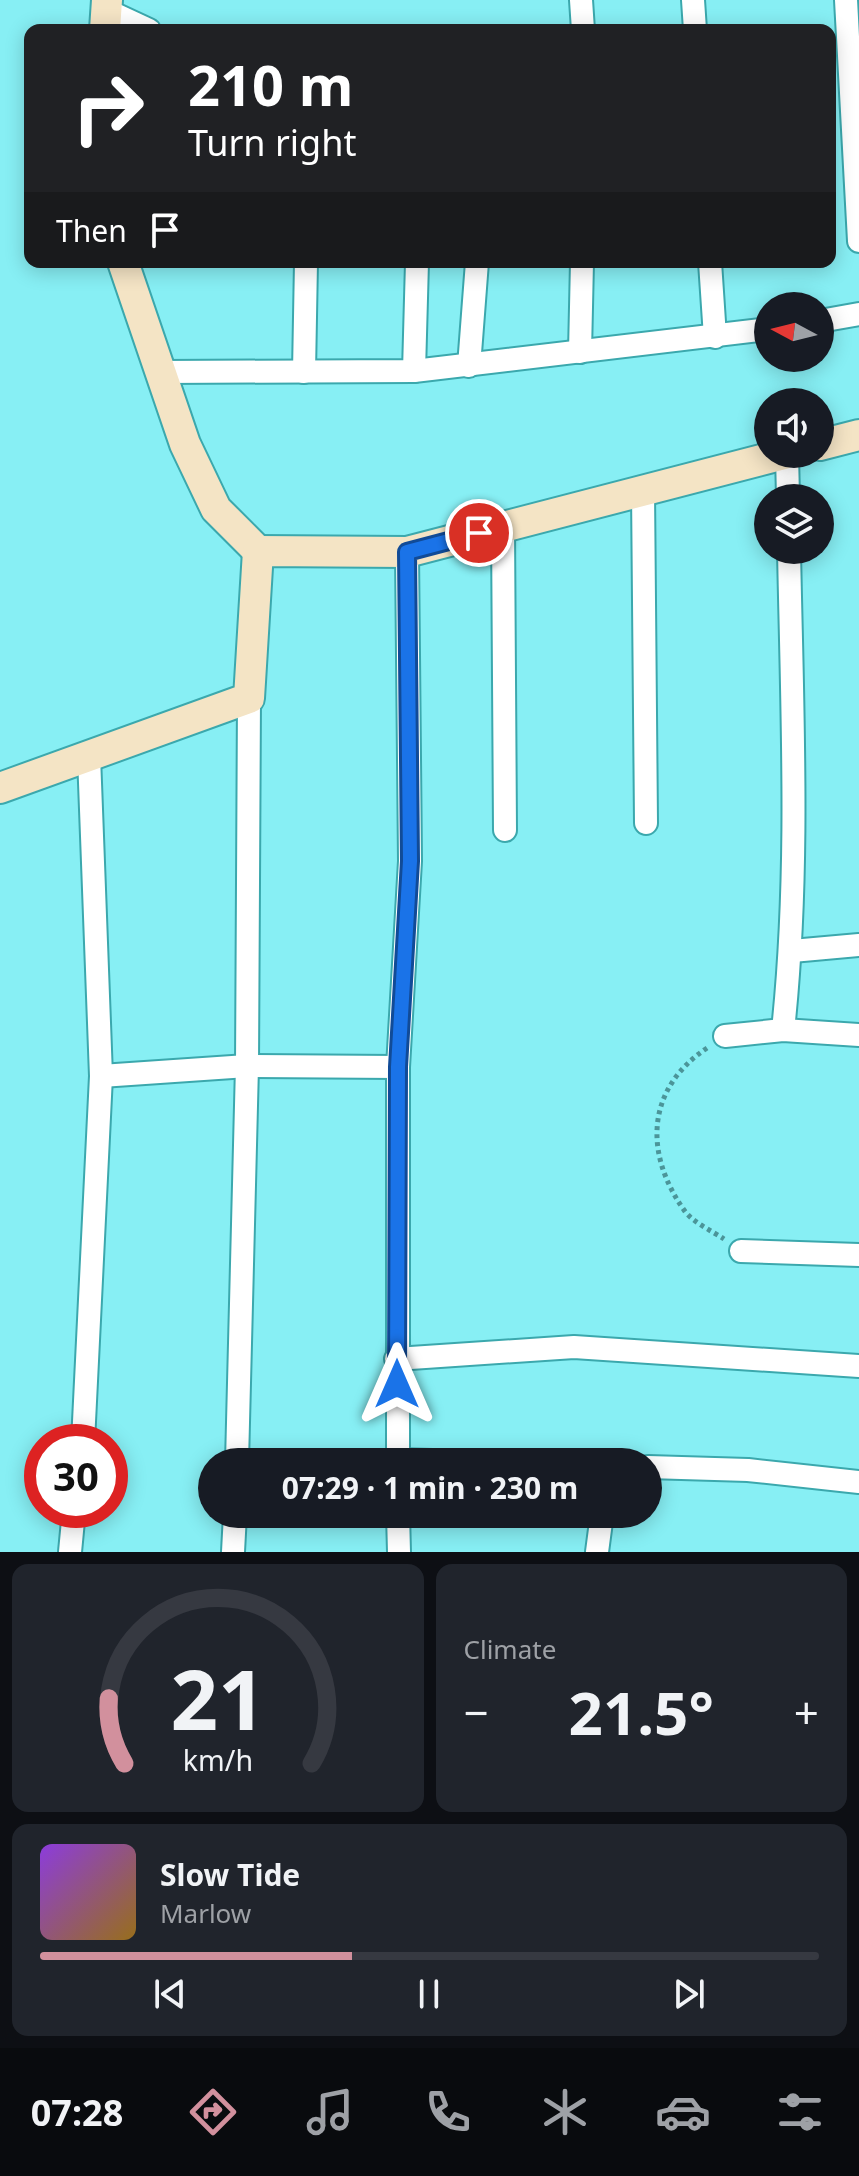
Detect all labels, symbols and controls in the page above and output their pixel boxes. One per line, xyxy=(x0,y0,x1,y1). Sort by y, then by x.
text: 210 m xyxy=(188,46,353,122)
icon: right xyxy=(56,56,160,160)
text: Turn right xyxy=(188,118,356,167)
icon: arrive xyxy=(143,208,187,252)
text: Then xyxy=(56,210,127,251)
north arrow xyxy=(754,292,834,372)
map controls xyxy=(754,292,834,564)
button: sound xyxy=(754,388,834,468)
button: layers xyxy=(754,484,834,564)
pin xyxy=(445,499,513,567)
icon: arrive xyxy=(457,511,501,555)
position arrow xyxy=(355,1342,439,1426)
speed limit sign: 30 xyxy=(24,1424,128,1528)
text: 07:29 · 1 min · 230 m xyxy=(282,1467,578,1508)
text: Climate xyxy=(464,1631,556,1667)
text: 21 xyxy=(170,1641,265,1754)
text: 21.5° xyxy=(569,1671,714,1753)
text: − xyxy=(464,1682,489,1742)
text: + xyxy=(794,1682,819,1742)
text: km/h xyxy=(183,1740,253,1779)
text: Slow Tide xyxy=(160,1854,300,1895)
text: Marlow xyxy=(160,1895,251,1931)
icon: previous xyxy=(148,1972,192,2016)
icon: pause xyxy=(407,1972,451,2016)
icon: next xyxy=(667,1972,711,2016)
icon: directions xyxy=(185,2084,241,2140)
icon: music xyxy=(302,2084,358,2140)
icon: phone xyxy=(420,2084,476,2140)
icon: climate xyxy=(537,2084,593,2140)
icon: car xyxy=(655,2084,711,2140)
icon: filters xyxy=(772,2084,828,2140)
text: 07:28 xyxy=(31,2088,123,2137)

